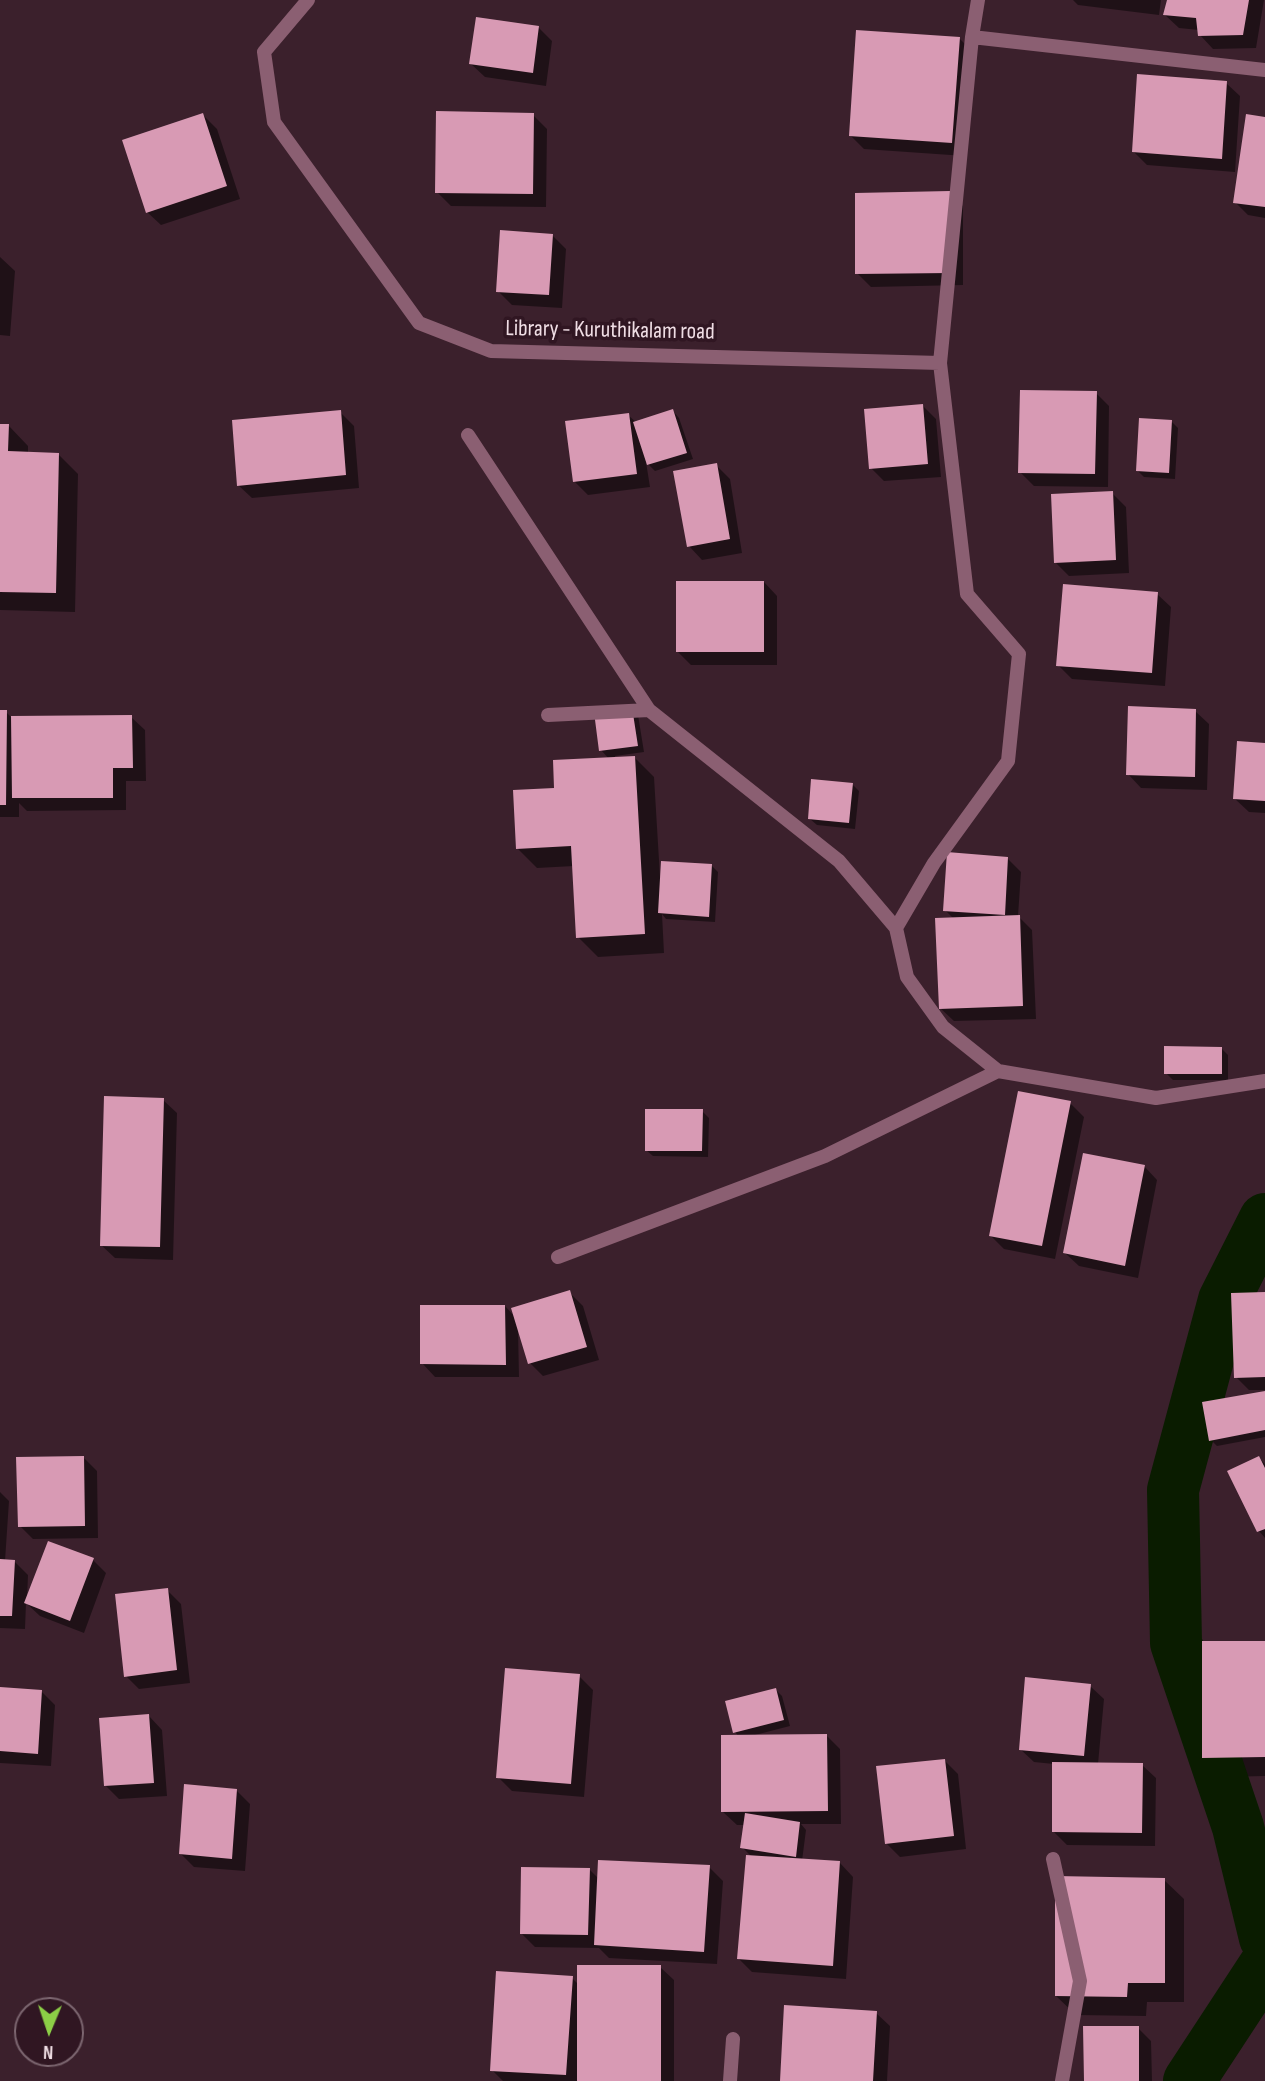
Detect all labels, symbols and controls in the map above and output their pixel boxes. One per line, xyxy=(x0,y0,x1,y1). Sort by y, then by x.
street label: Library - Kuruthikalam road xyxy=(505,315,715,347)
north arrow xyxy=(14,1997,84,2067)
text: N xyxy=(43,2040,54,2063)

